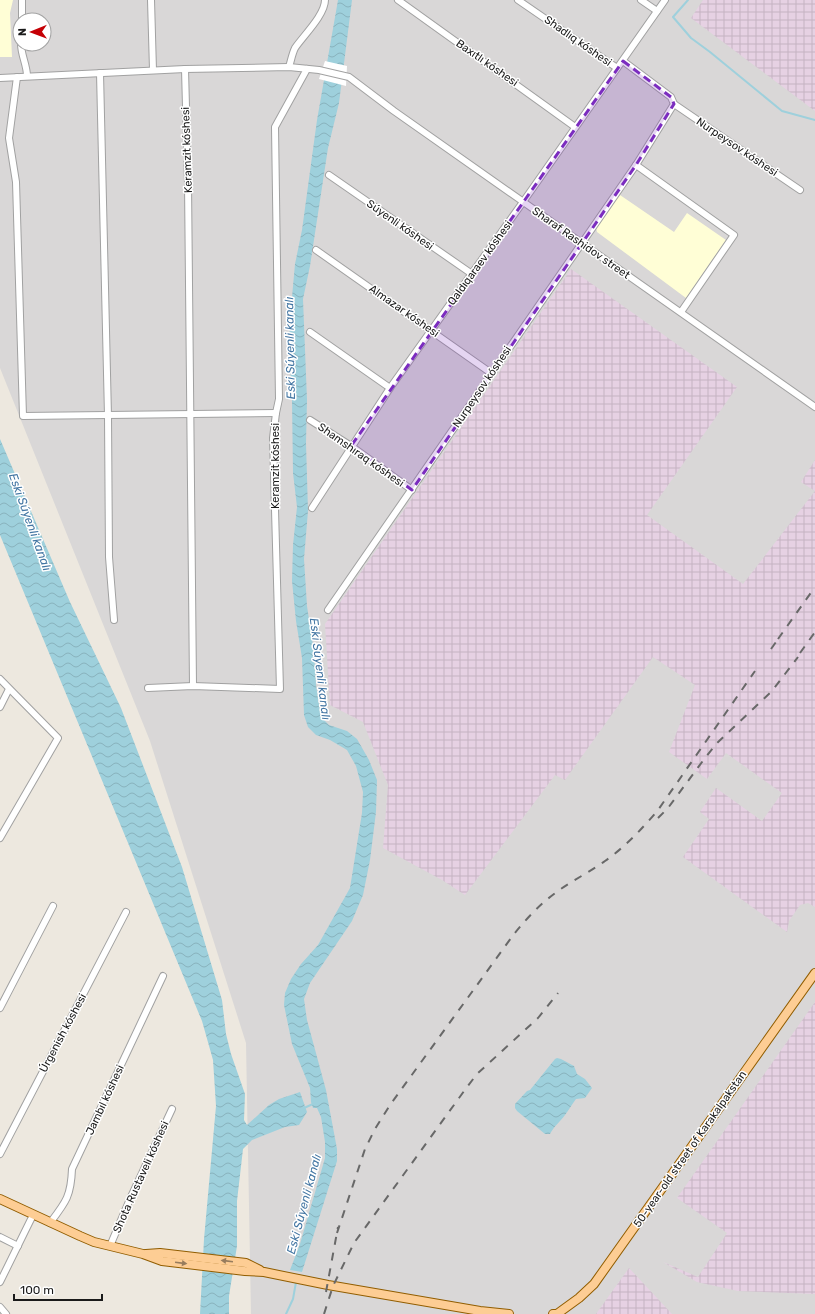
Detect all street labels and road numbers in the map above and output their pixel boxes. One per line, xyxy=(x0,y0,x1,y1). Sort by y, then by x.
street label: Shadlıq kóshesi xyxy=(542,13,614,69)
street label: Baxıtlı kóshesi xyxy=(453,37,521,89)
street label: Keramzit kóshesi xyxy=(179,107,195,193)
street label: Nurpeysov kóshesi xyxy=(694,115,780,179)
street label: Súyenli kóshesi xyxy=(364,197,436,253)
street label: Sharaf Rashidov street xyxy=(530,204,633,282)
street label: Qaldıqaraev kóshesi xyxy=(445,218,515,308)
street label: Almazar kóshesi xyxy=(366,282,442,340)
street label: Nurpeysov kóshesi xyxy=(450,344,514,430)
street label: Shamshıraq kóshesi xyxy=(315,420,407,490)
street label: Keramzit kóshesi xyxy=(269,423,282,509)
street label: Úrgenish kóshesi xyxy=(37,991,89,1075)
street label: Jambıl kóshesi xyxy=(83,1063,127,1137)
street label: 50-year-old street of Karakalpakstan xyxy=(631,1068,749,1230)
street label: Shota Rustaveli kóshesi xyxy=(110,1119,172,1235)

